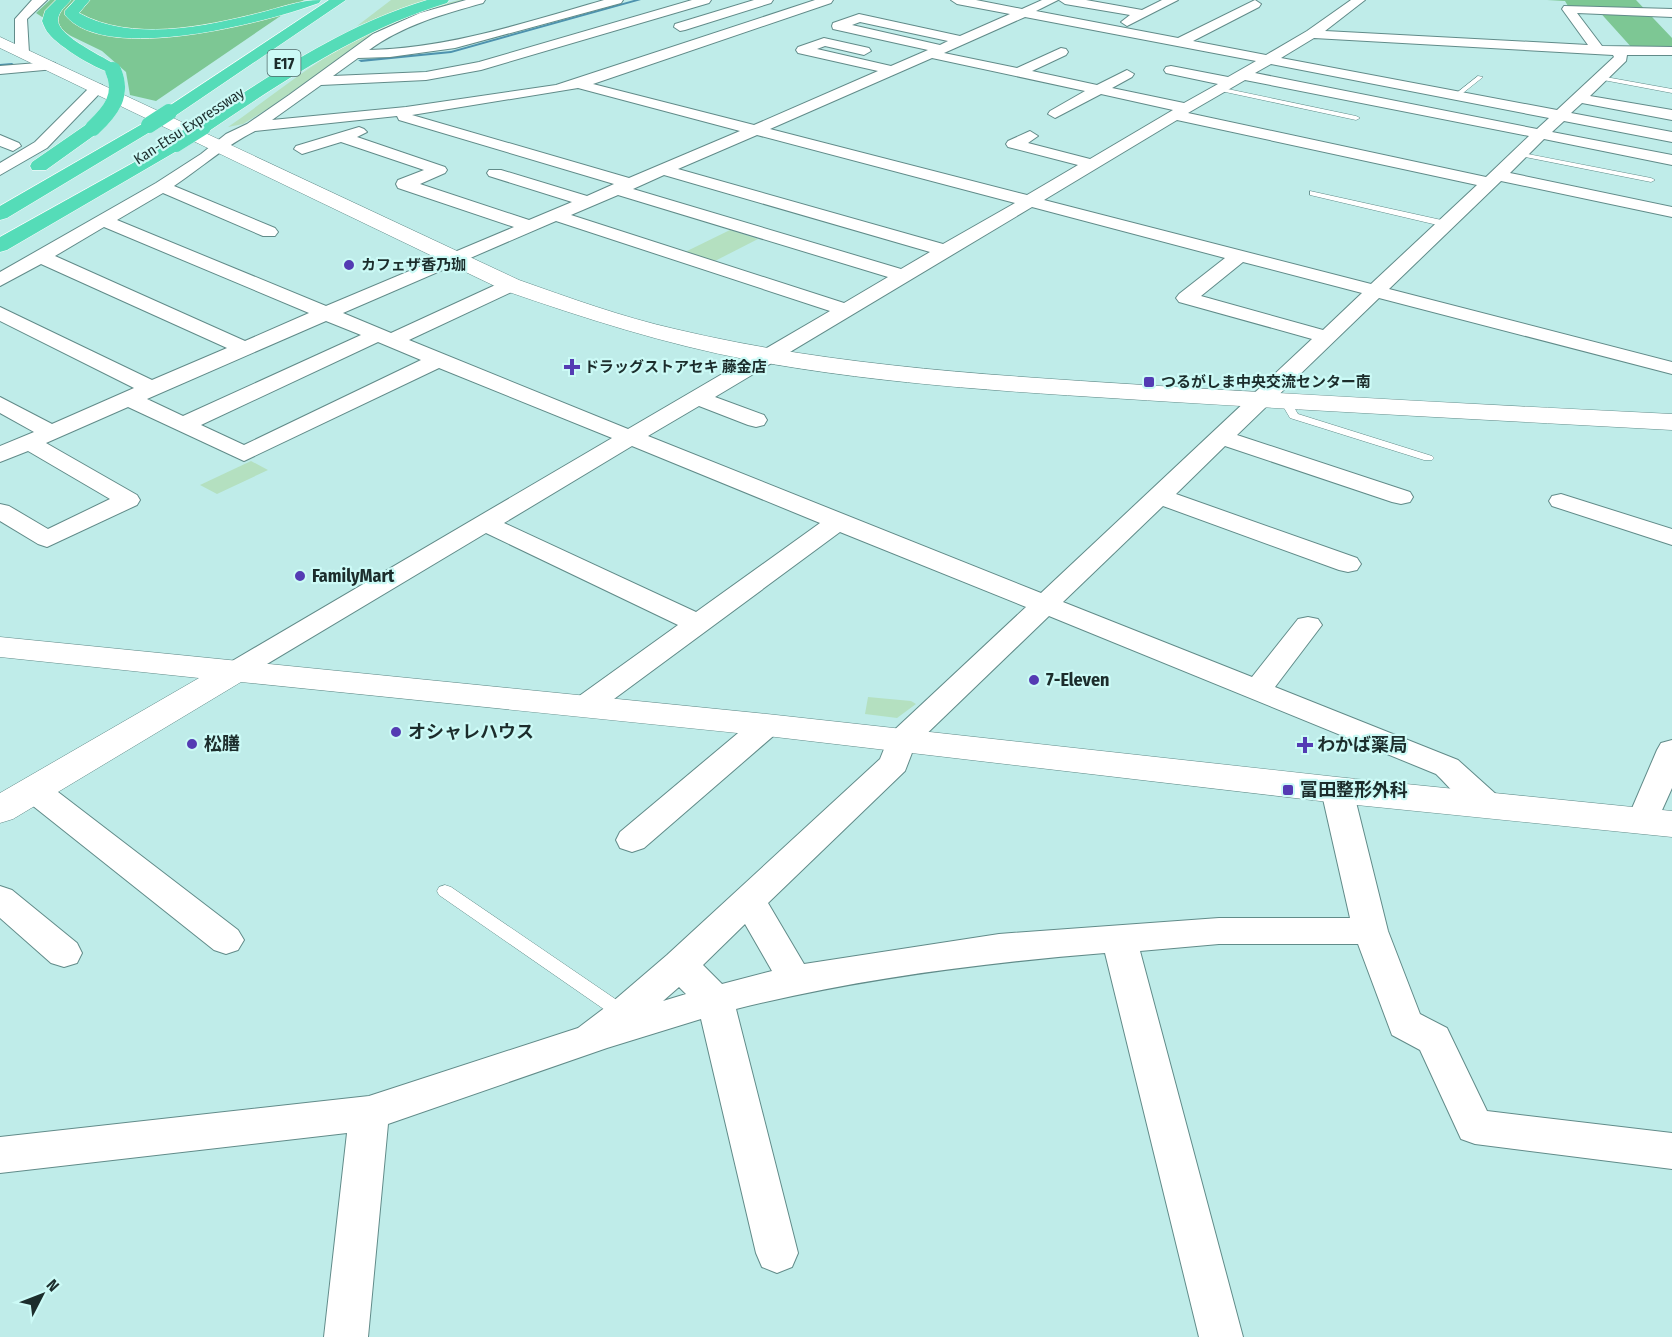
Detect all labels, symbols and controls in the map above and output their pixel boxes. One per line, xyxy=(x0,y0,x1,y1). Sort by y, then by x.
road number: E17 xyxy=(268,50,300,76)
street label: Kan-Etsu Expressway xyxy=(130,83,248,168)
place label: カフェザ香乃珈 xyxy=(361,256,466,274)
marker: カフェザ香乃珈 xyxy=(342,258,356,272)
place label: ドラッグストアセキ 藤金店 xyxy=(584,358,767,376)
marker: ドラッグストアセキ 藤金店 xyxy=(565,360,579,374)
place label: つるがしま中央交流センター南 xyxy=(1161,373,1371,391)
marker: つるがしま中央交流センター南 xyxy=(1142,375,1156,389)
place label: FamilyMart xyxy=(312,565,395,587)
marker: FamilyMart xyxy=(293,569,307,583)
place label: 7-Eleven xyxy=(1046,669,1109,691)
marker: 7-Eleven xyxy=(1027,673,1041,687)
place label: オシャレハウス xyxy=(408,721,534,743)
marker: オシャレハウス xyxy=(389,725,403,739)
place label: 松膳 xyxy=(204,733,240,755)
place label: わかば薬局 xyxy=(1317,734,1407,756)
marker: 松膳 xyxy=(185,737,199,751)
marker: わかば薬局 xyxy=(1298,738,1312,752)
place label: 冨田整形外科 xyxy=(1300,779,1408,801)
marker: 冨田整形外科 xyxy=(1281,783,1295,797)
north arrow xyxy=(12,1265,72,1325)
text: N xyxy=(43,1275,63,1295)

